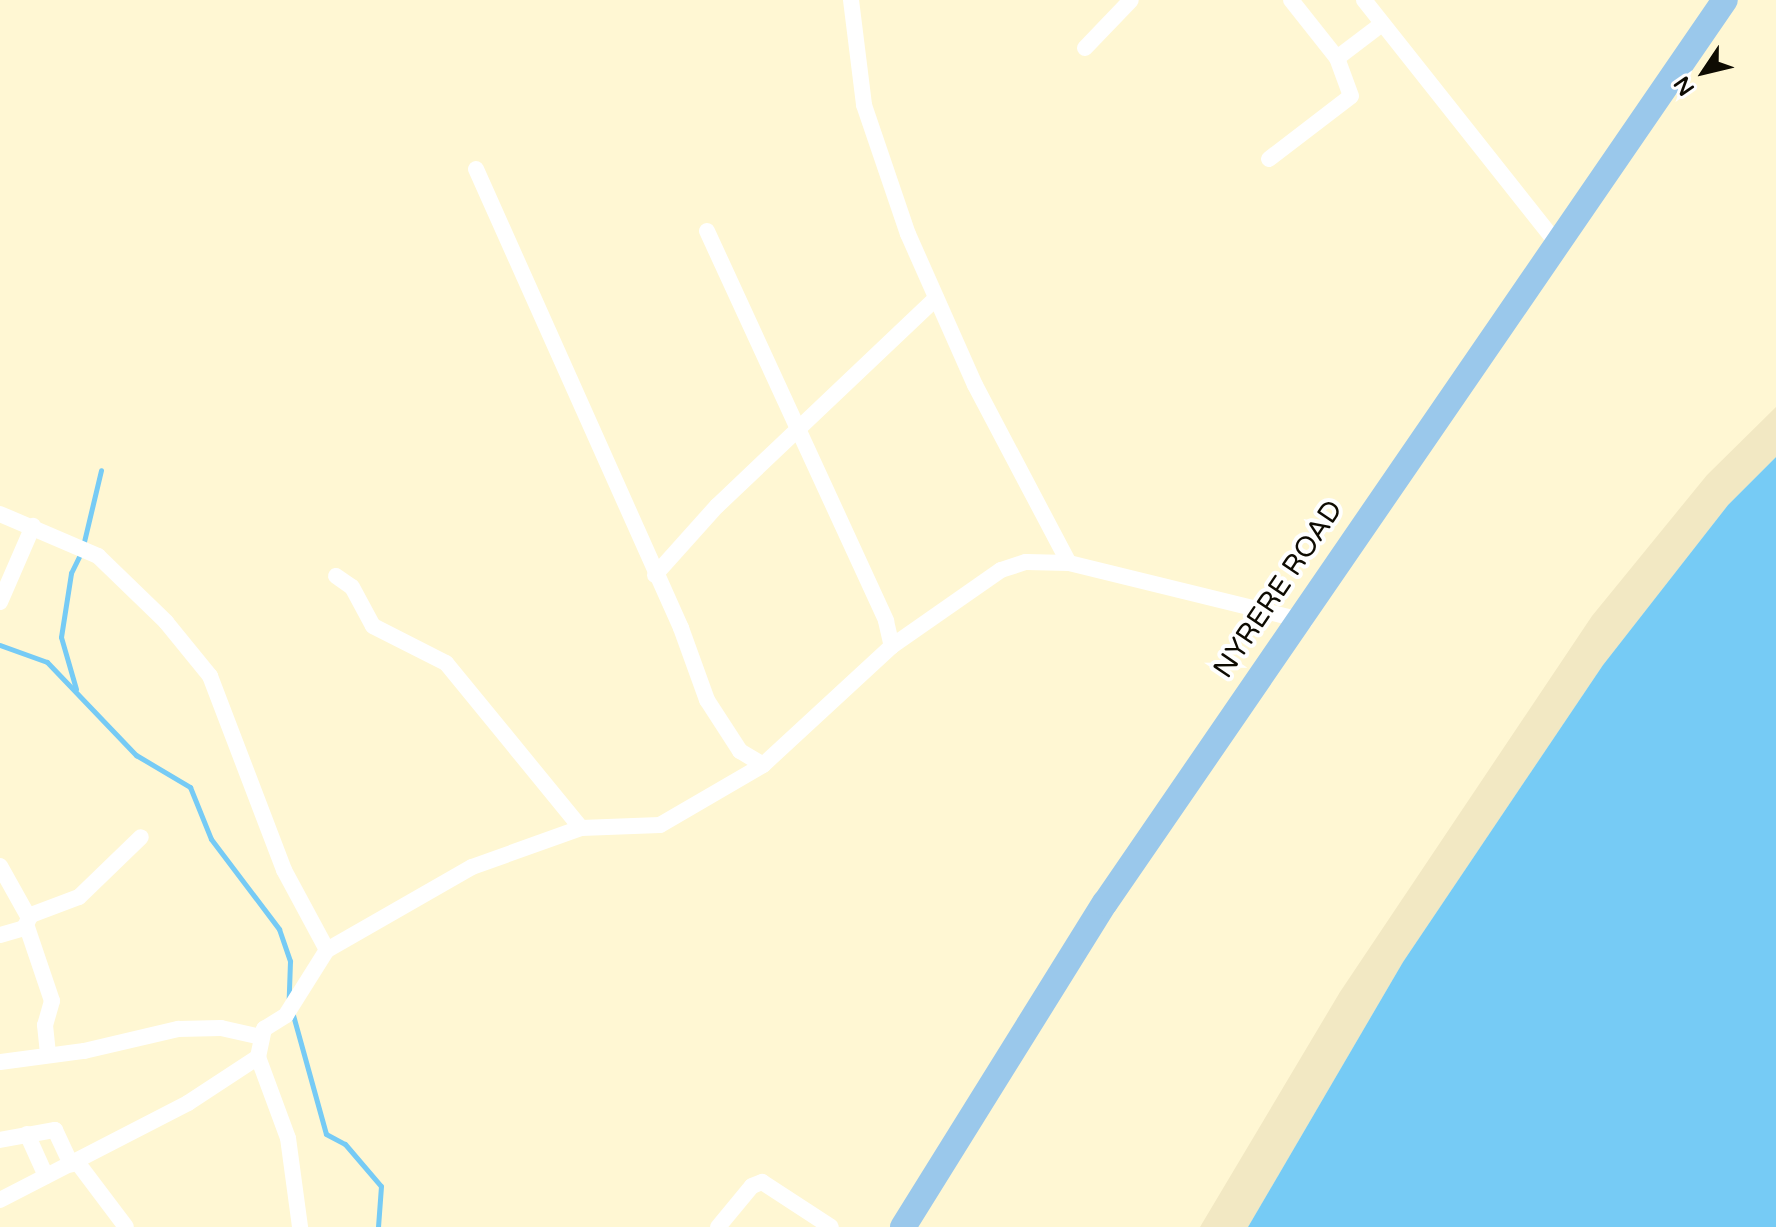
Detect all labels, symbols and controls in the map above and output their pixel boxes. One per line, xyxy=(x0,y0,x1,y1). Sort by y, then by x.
north arrow xyxy=(1664,32,1744,112)
text: N xyxy=(1669,71,1700,100)
street label: NYRERE ROAD xyxy=(1206,494,1350,684)

